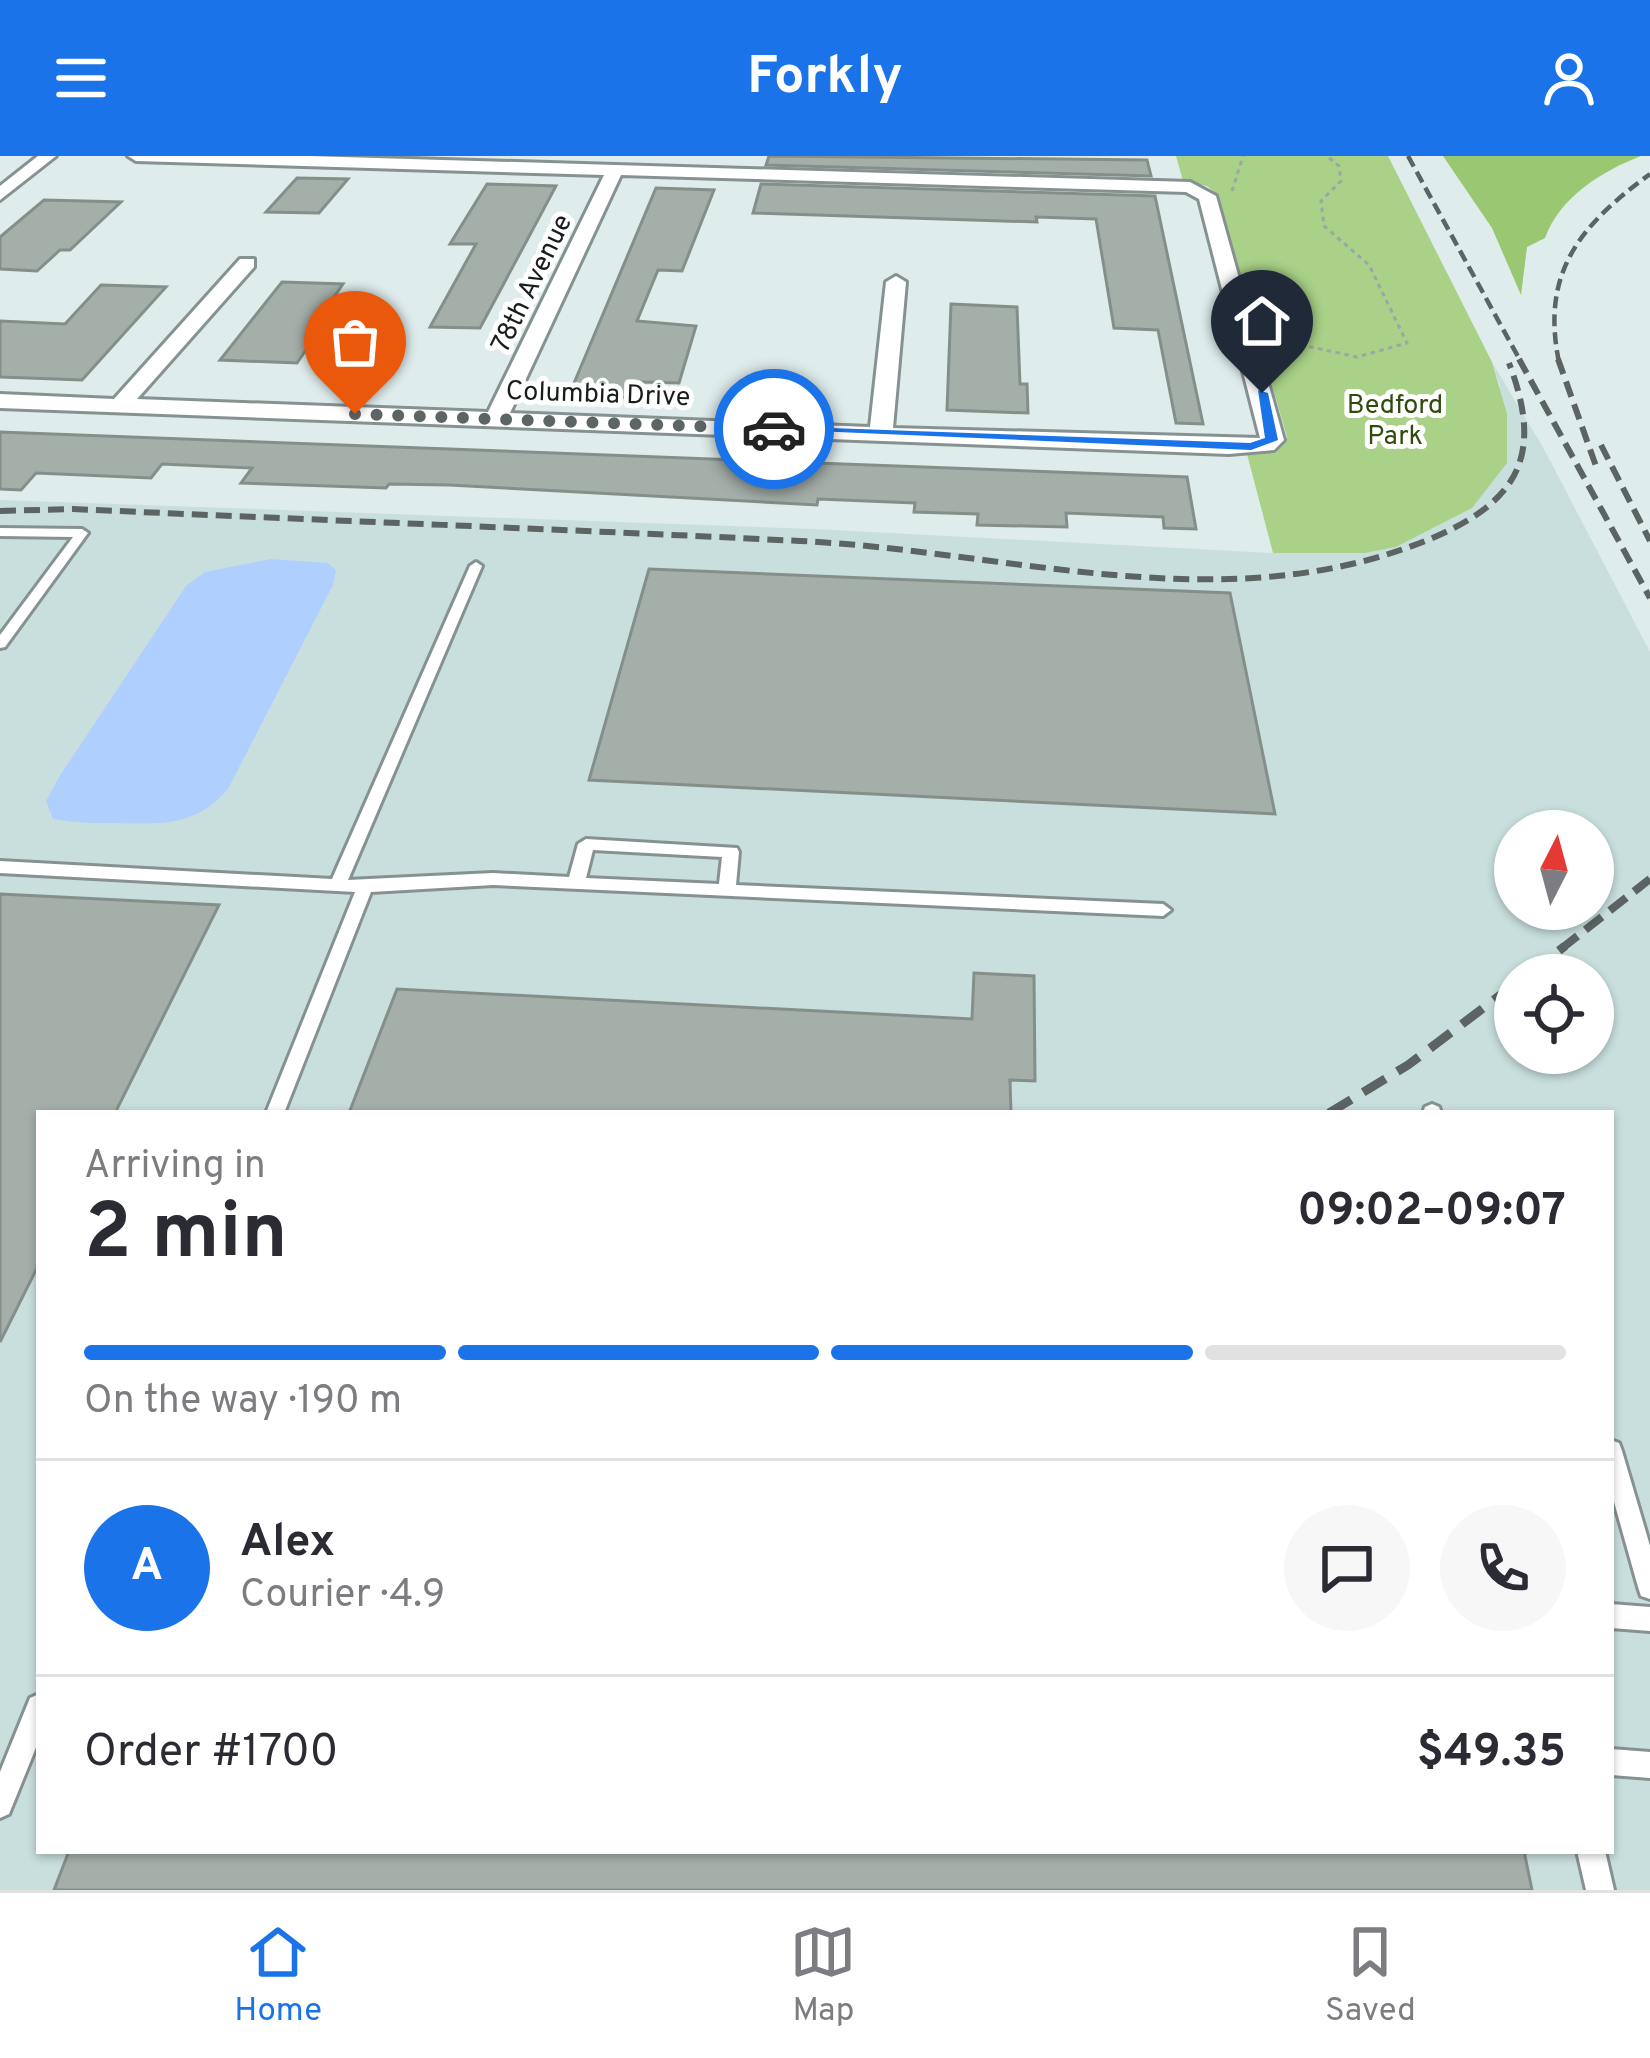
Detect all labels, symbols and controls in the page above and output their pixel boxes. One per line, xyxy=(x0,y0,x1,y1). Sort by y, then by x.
text: Forkly xyxy=(747,44,903,113)
icon: menu xyxy=(48,45,114,111)
icon: person xyxy=(1536,45,1602,111)
street label: 78th Avenue xyxy=(485,209,581,359)
pin xyxy=(1211,270,1313,393)
icon: home xyxy=(1229,288,1295,354)
pin xyxy=(304,291,406,414)
icon: bag xyxy=(322,309,388,375)
courier xyxy=(714,369,834,489)
street label: Columbia Drive xyxy=(505,375,691,415)
park label: Bedford Park xyxy=(1347,389,1443,454)
icon: car xyxy=(741,396,807,462)
north arrow xyxy=(1494,810,1614,930)
map controls xyxy=(1494,810,1614,1074)
button: locate xyxy=(1494,954,1614,1074)
text: Arriving in xyxy=(84,1143,266,1192)
text: 09:02–09:07 xyxy=(1297,1184,1566,1241)
text: 2 min xyxy=(84,1187,288,1286)
text: On the way · 190 m xyxy=(84,1378,402,1427)
button: chat xyxy=(1284,1505,1410,1631)
button: phone xyxy=(1440,1505,1566,1631)
text: Alex xyxy=(240,1515,335,1572)
text: A xyxy=(131,1539,163,1596)
text: Courier · 4.9 xyxy=(240,1572,445,1621)
text: Order #1700 xyxy=(84,1725,338,1782)
text: $49.35 xyxy=(1417,1725,1566,1782)
tab: Home xyxy=(234,1919,322,2033)
tab: Map xyxy=(790,1919,856,2033)
tab: Saved xyxy=(1325,1919,1416,2033)

